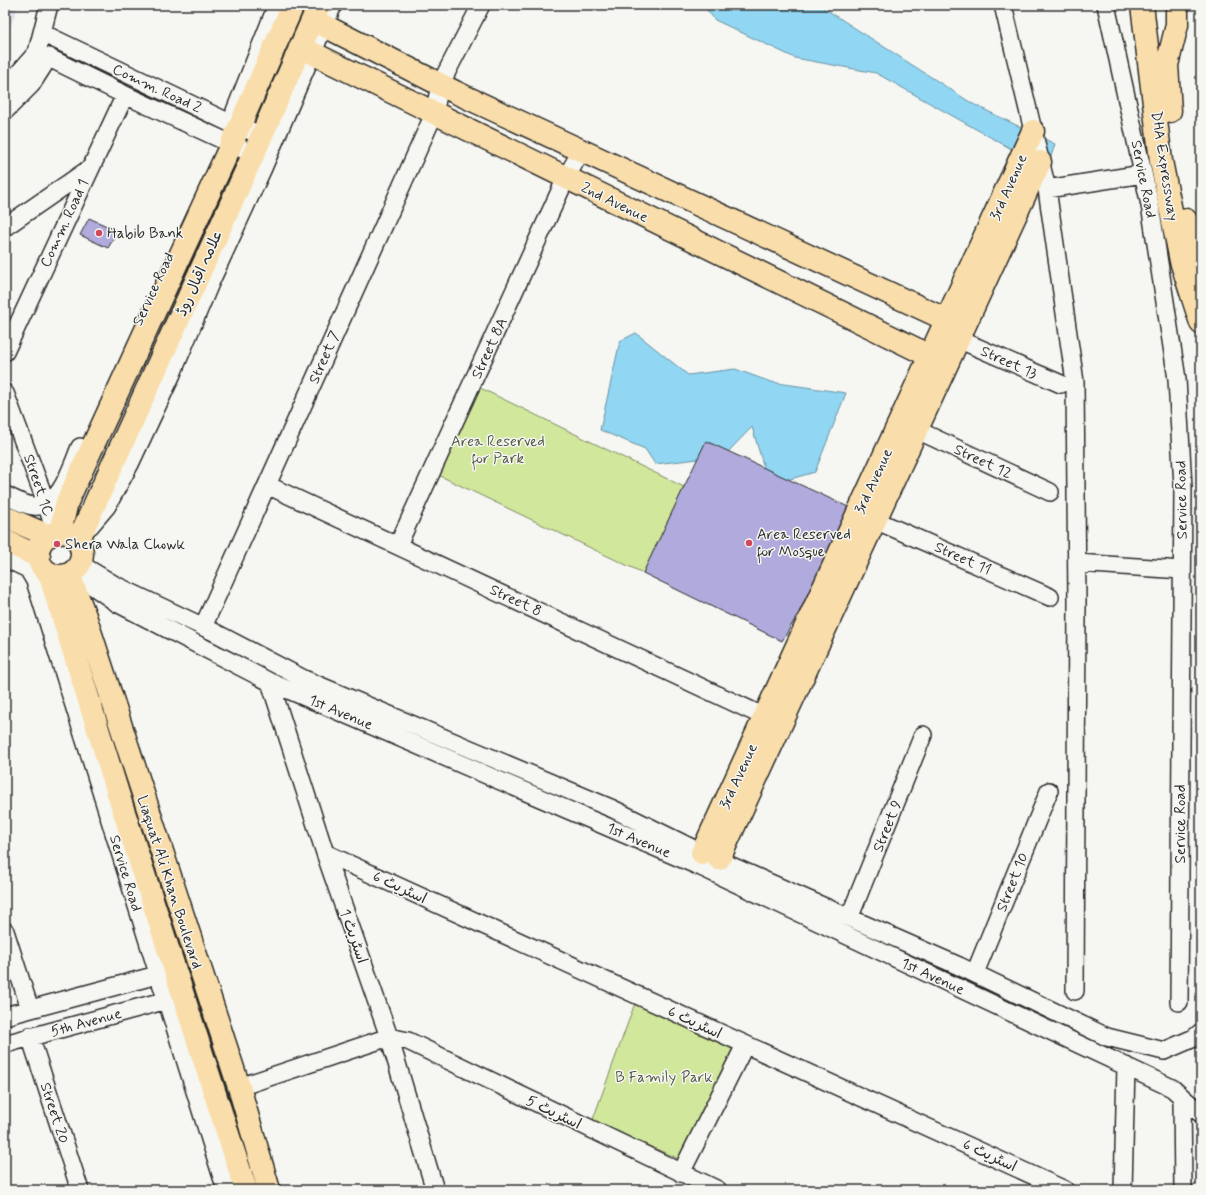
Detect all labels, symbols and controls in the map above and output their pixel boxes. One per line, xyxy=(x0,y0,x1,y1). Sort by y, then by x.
street label: Comm. Road 2 xyxy=(109,60,204,118)
street label: DHA Expressway xyxy=(1145,110,1183,222)
street label: Service Road xyxy=(1126,139,1160,220)
street label: 3rd Avenue xyxy=(985,151,1032,224)
street label: Comm. Road 1 xyxy=(36,176,94,271)
street label: 2nd Avenue xyxy=(578,178,652,228)
place label: Habib Bank xyxy=(107,224,183,244)
street label: علامہ اقبال روڈ xyxy=(172,227,228,320)
marker: Habib Bank xyxy=(94,228,104,238)
street label: Service Road xyxy=(128,249,180,329)
street label: Street 8A xyxy=(467,315,513,382)
street label: Street 7 xyxy=(304,328,345,387)
street label: Street 13 xyxy=(977,342,1040,384)
park label: Area Reserved for Park xyxy=(451,432,545,471)
street label: Street 12 xyxy=(950,440,1015,484)
street label: 3rd Avenue xyxy=(850,445,898,518)
street label: Street 1C xyxy=(18,452,58,519)
street label: Service Road xyxy=(1171,460,1193,540)
place label: Area Reserved for Mosque xyxy=(757,525,851,564)
place label: Shera Wala Chowk xyxy=(65,535,185,555)
marker: Area Reserved for Mosque xyxy=(744,538,754,548)
street label: Street 11 xyxy=(931,538,994,580)
marker: Shera Wala Chowk xyxy=(52,539,62,549)
street label: Street 8 xyxy=(486,580,545,622)
street label: 1st Avenue xyxy=(305,690,376,735)
street label: 3rd Avenue xyxy=(715,740,763,813)
street label: Service Road xyxy=(1171,785,1191,863)
street label: Liaquat Ali Khan Boulevard xyxy=(132,793,207,972)
street label: Street 9 xyxy=(868,797,907,855)
street label: 1st Avenue xyxy=(603,818,674,863)
street label: Service Road xyxy=(104,833,146,914)
street label: Street 10 xyxy=(992,850,1034,915)
street label: اسٹریٹ 6 xyxy=(369,867,430,909)
street label: اسٹریٹ 1 xyxy=(334,906,372,966)
street label: 1st Avenue xyxy=(897,953,968,1000)
street label: اسٹریٹ 6 xyxy=(664,1002,725,1044)
street label: 5th Avenue xyxy=(49,1004,124,1042)
park label: B Family Park xyxy=(615,1068,713,1088)
street label: Street 20 xyxy=(35,1080,73,1146)
street label: اسٹریٹ 5 xyxy=(523,1091,584,1135)
street label: اسٹریٹ 6 xyxy=(959,1135,1020,1177)

